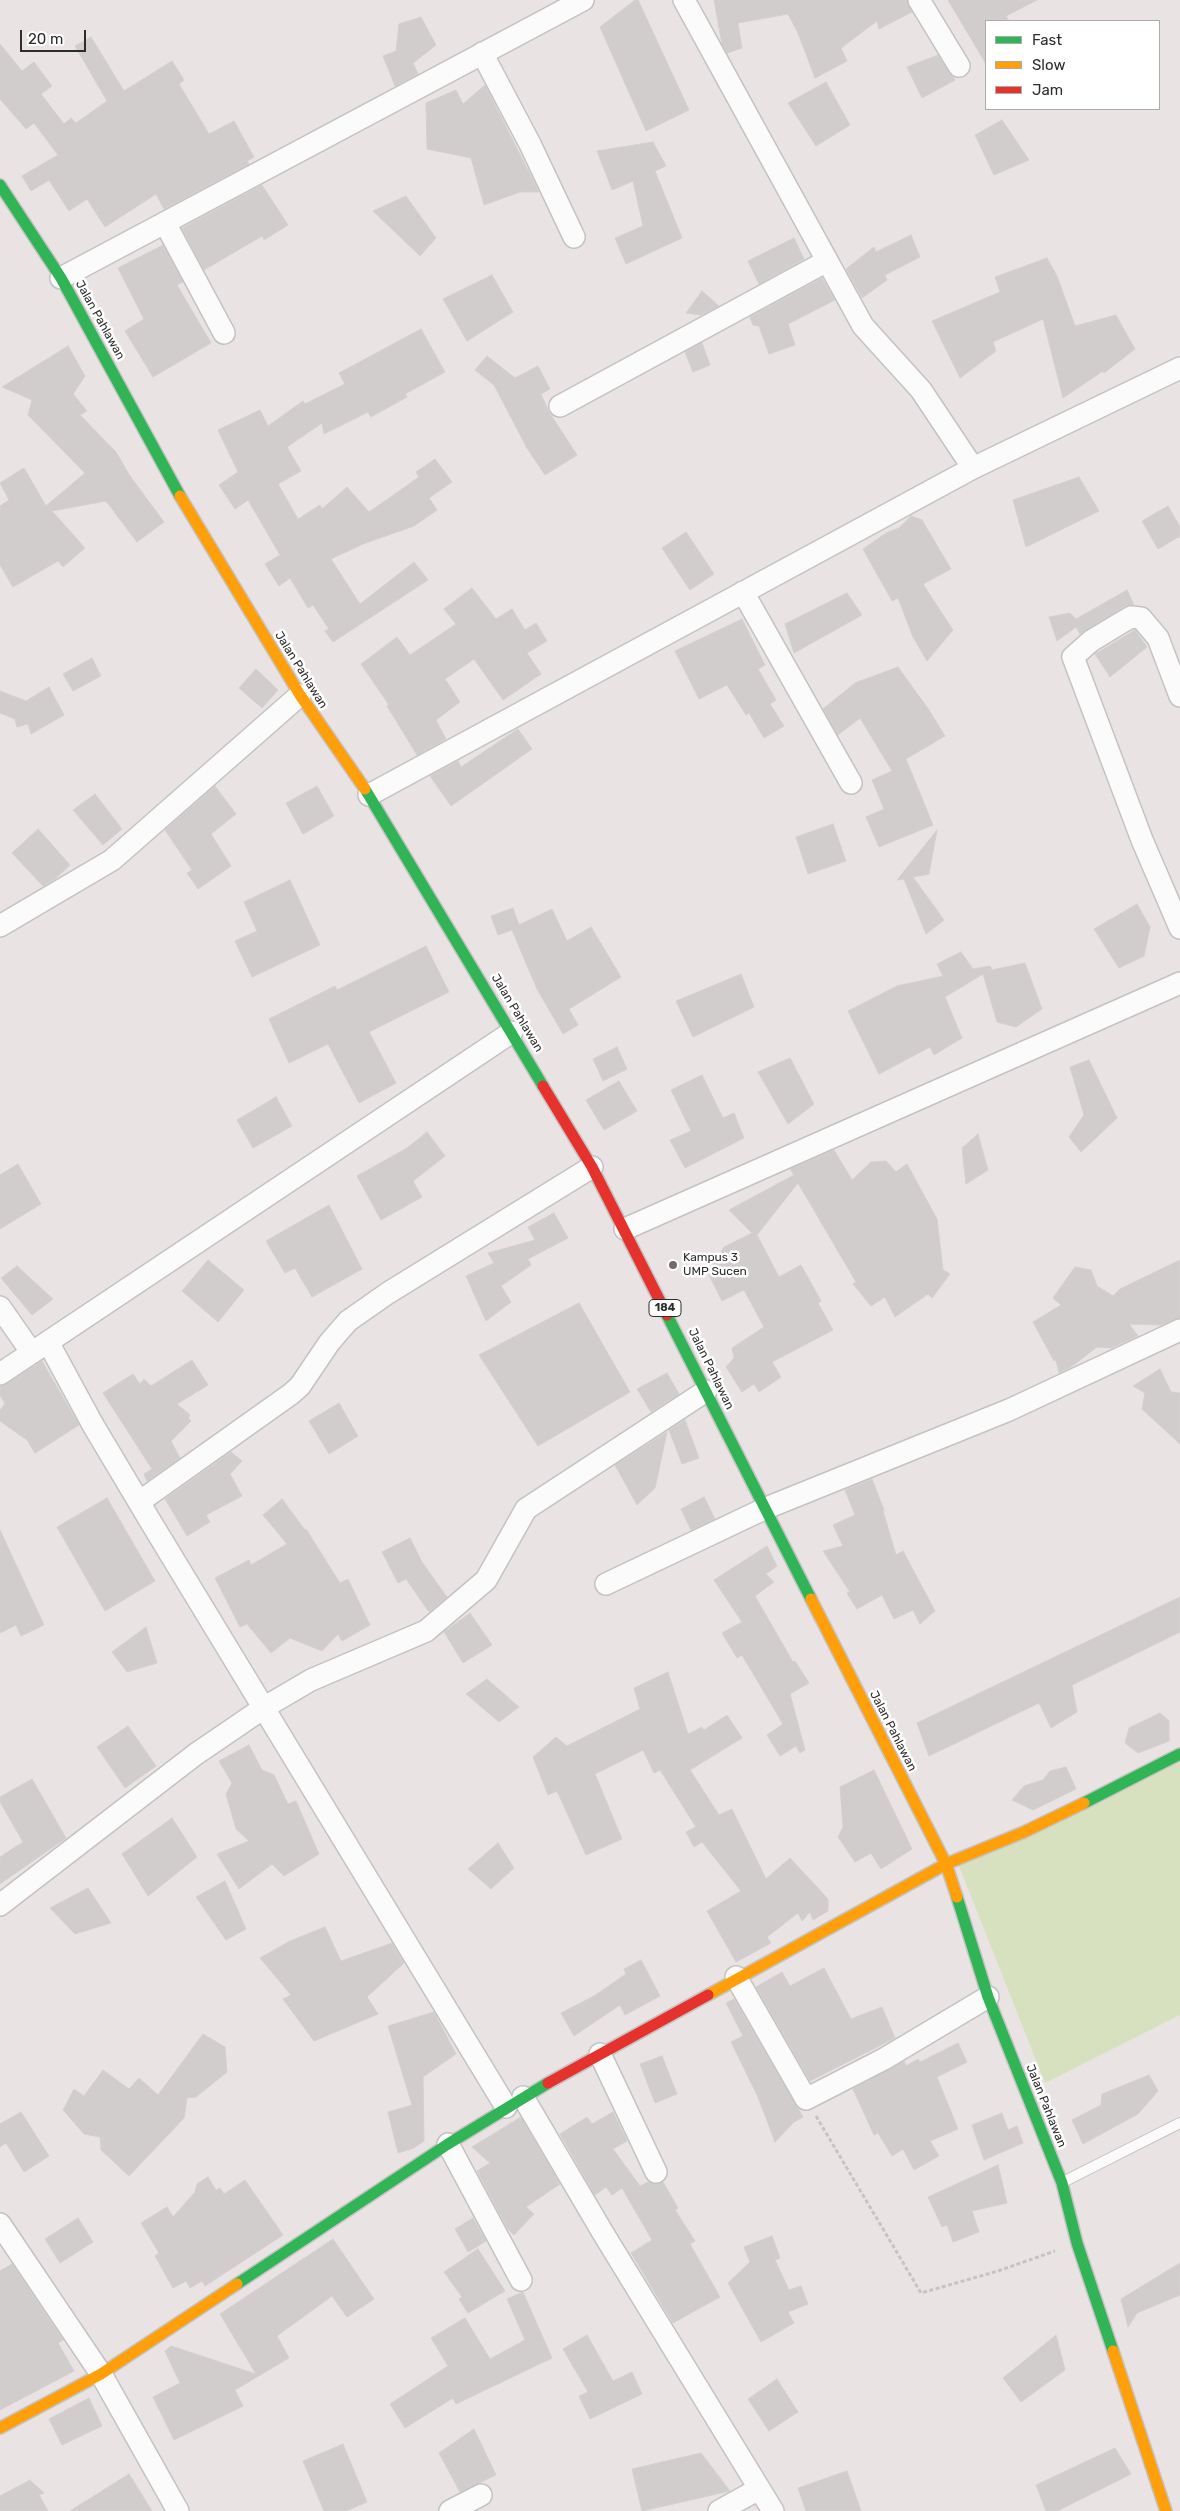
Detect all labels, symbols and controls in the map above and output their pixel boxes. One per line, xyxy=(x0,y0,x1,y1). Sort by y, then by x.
scale bar xyxy=(22,20,89,52)
legend xyxy=(985,20,1160,110)
text: 20 m xyxy=(28,30,63,48)
text: Fast xyxy=(1032,31,1062,49)
text: Slow xyxy=(1032,56,1065,74)
text: Jam xyxy=(1032,81,1063,99)
street label: Jalan Pahlawan xyxy=(72,278,128,362)
street label: Jalan Pahlawan xyxy=(271,629,331,711)
street label: Jalan Pahlawan xyxy=(488,971,546,1055)
place label: Kampus 3 UMP Sucen xyxy=(683,1251,747,1279)
marker: Kampus 3 UMP Sucen xyxy=(667,1259,679,1271)
road number: 184 xyxy=(649,1300,681,1316)
street label: Jalan Pahlawan xyxy=(685,1326,737,1412)
street label: Jalan Pahlawan xyxy=(867,1688,919,1774)
street label: Jalan Pahlawan xyxy=(1023,2062,1069,2150)

